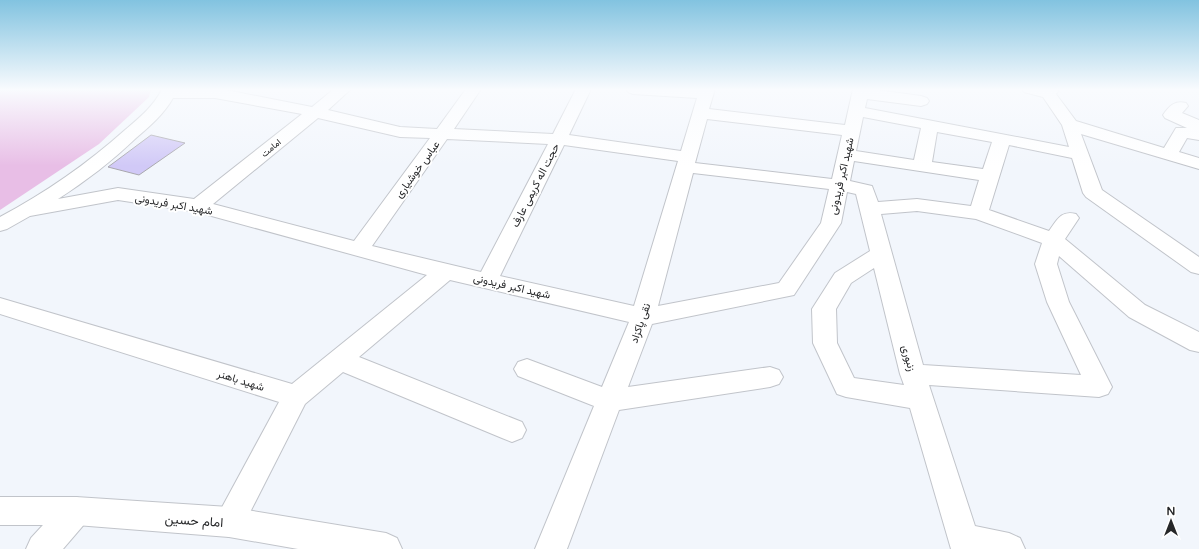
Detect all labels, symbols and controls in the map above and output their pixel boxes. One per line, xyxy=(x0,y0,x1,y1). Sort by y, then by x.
street label: شهید اکبر فریدونی xyxy=(826,136,857,216)
street label: امامت xyxy=(259,137,283,160)
street label: عباس خوشیاری xyxy=(392,138,443,200)
street label: حجت اله کریمی عارف xyxy=(509,141,562,229)
street label: شهید اکبر فریدونی xyxy=(134,191,214,218)
street label: شهید اکبر فریدونی xyxy=(472,271,552,302)
street label: نقی پاکزاد xyxy=(628,302,654,345)
street label: زنبوری xyxy=(899,344,918,373)
street label: شهید باهنر xyxy=(215,367,266,394)
north arrow xyxy=(1151,501,1191,541)
text: N xyxy=(1167,505,1175,518)
street label: امام حسین xyxy=(164,511,224,531)

